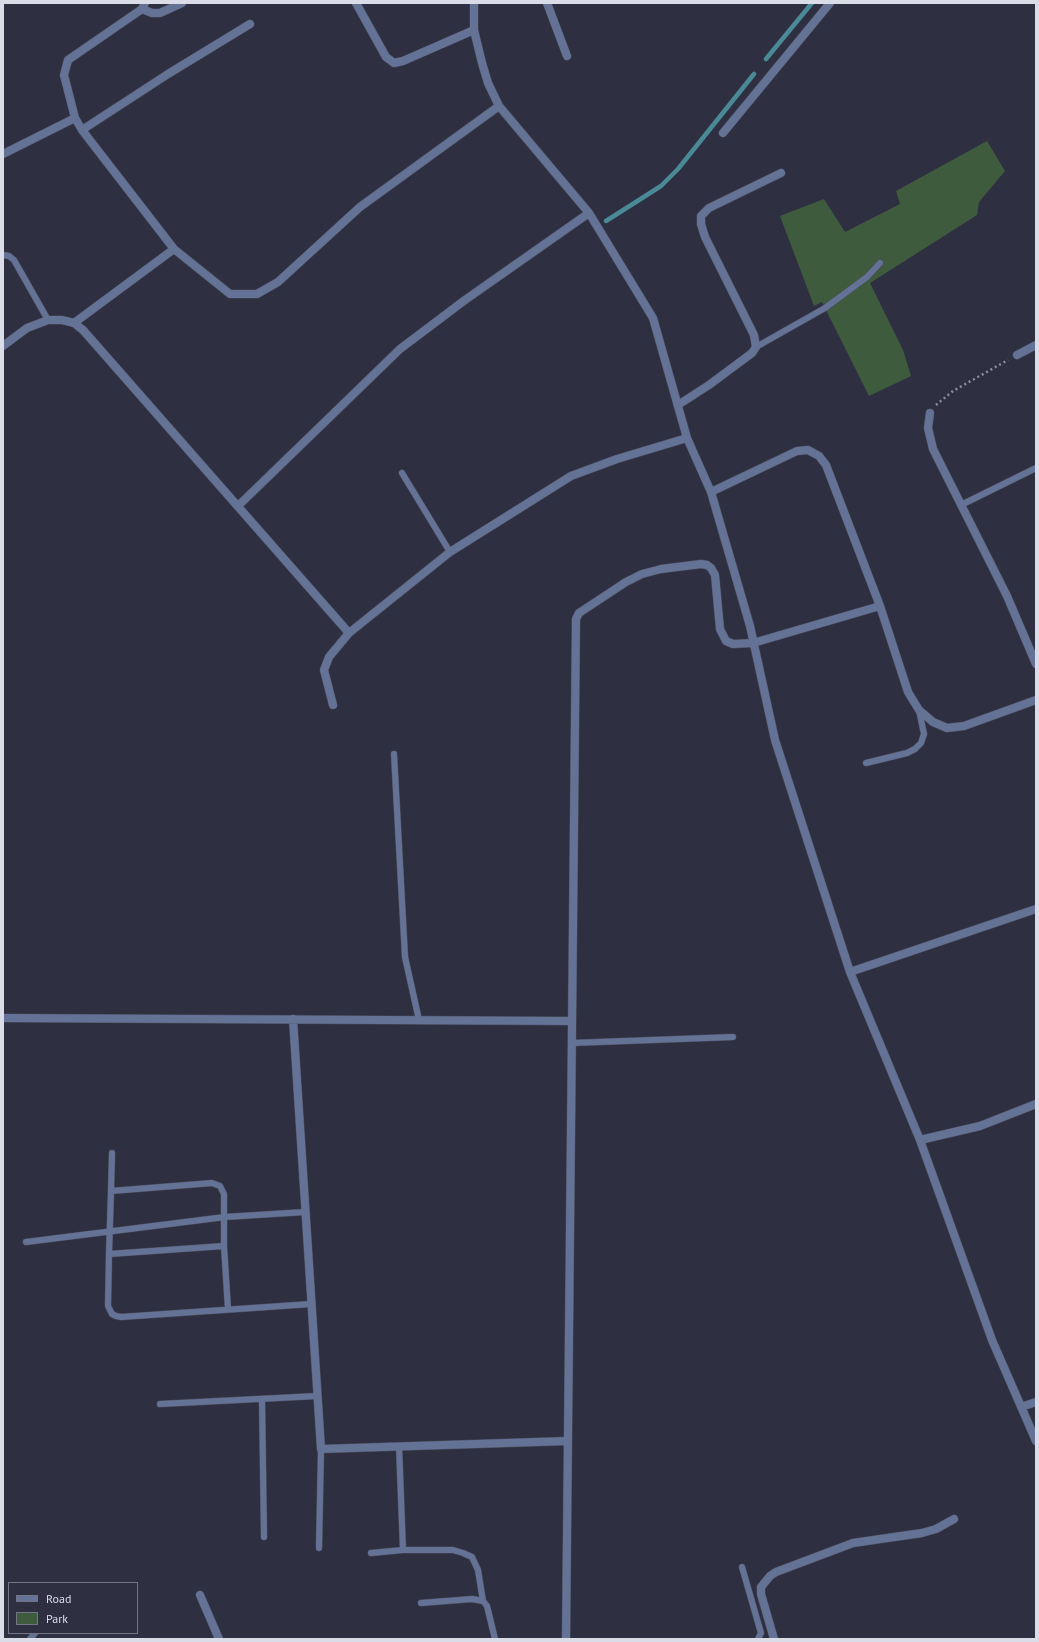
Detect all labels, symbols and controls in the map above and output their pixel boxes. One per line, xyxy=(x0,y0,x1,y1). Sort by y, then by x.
legend xyxy=(8,1582,138,1634)
text: Road xyxy=(46,1591,71,1606)
text: Park xyxy=(46,1611,68,1626)

